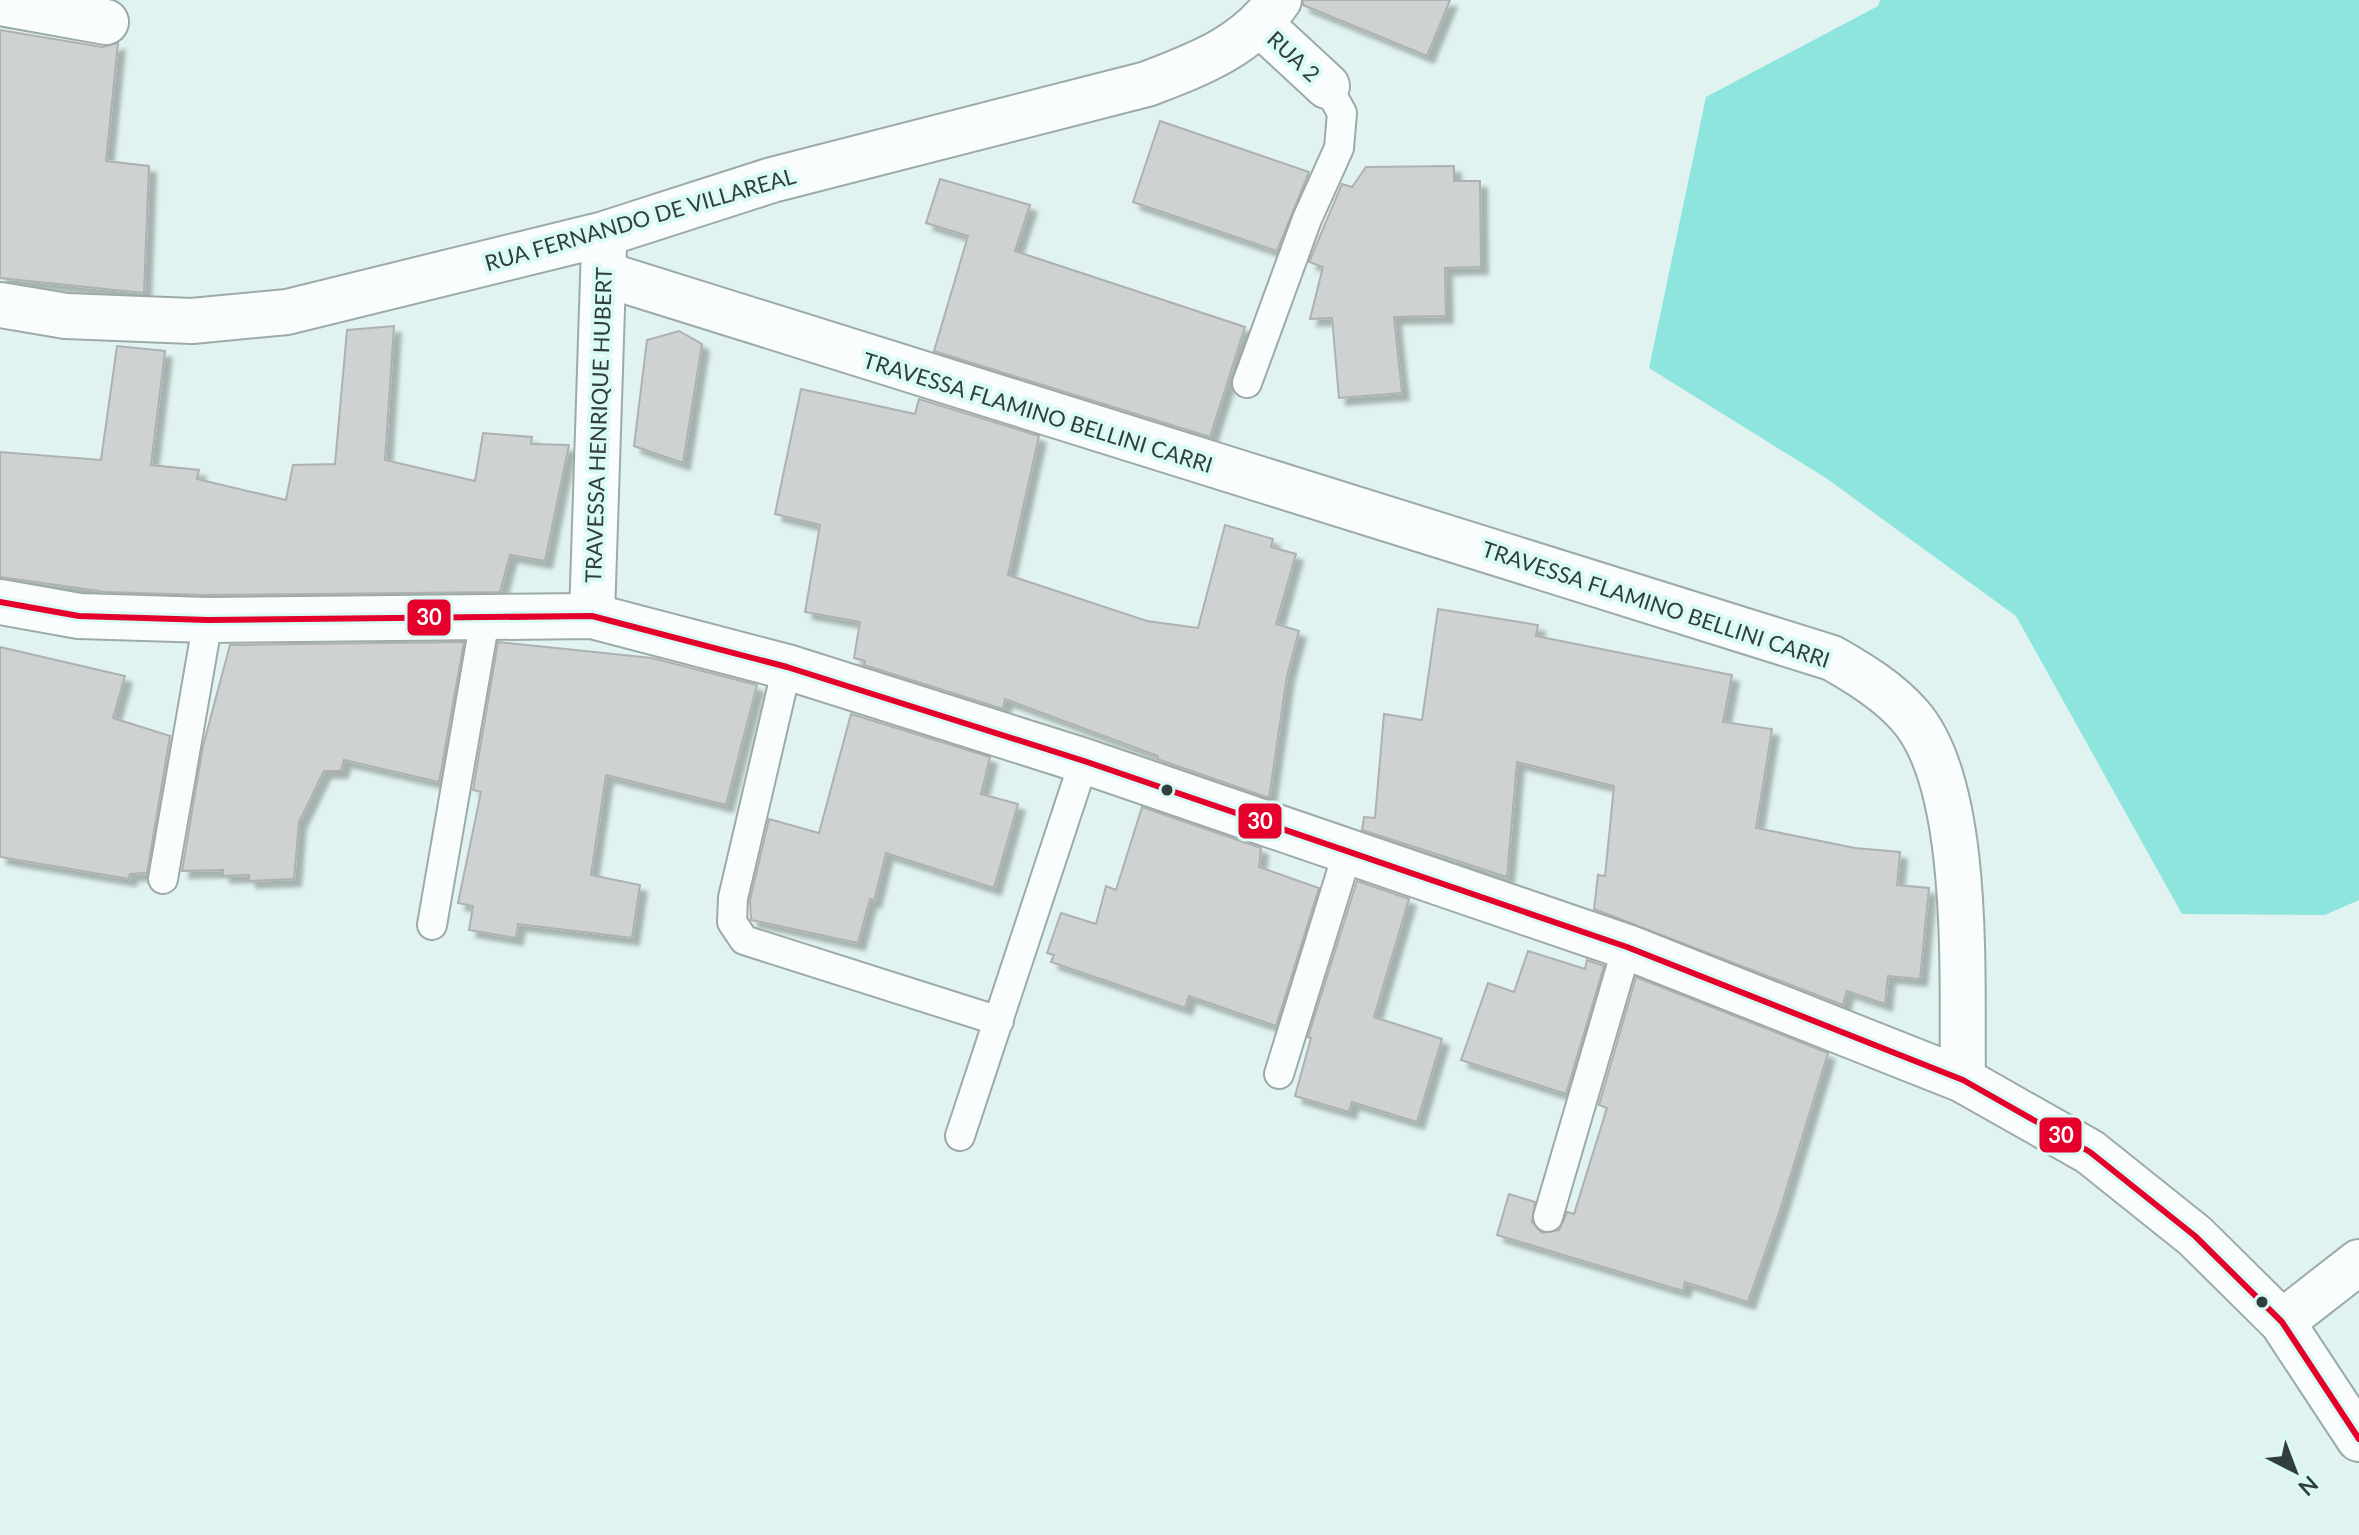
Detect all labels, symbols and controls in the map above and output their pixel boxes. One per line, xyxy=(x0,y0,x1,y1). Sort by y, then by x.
street label: RUA 2 xyxy=(1262,25,1326,87)
street label: RUA FERNANDO DE VILLAREAL xyxy=(481,162,799,276)
street label: TRAVESSA HENRIQUE HUBERT xyxy=(579,267,617,583)
street label: TRAVESSA FLAMINO BELLINI CARRI xyxy=(860,346,1216,478)
street label: TRAVESSA FLAMINO BELLINI CARRI xyxy=(1479,535,1833,673)
line badge: 30 xyxy=(406,598,452,637)
text: 30 xyxy=(416,603,442,630)
unlabelled marker xyxy=(1159,782,1175,798)
line badge: 30 xyxy=(1237,802,1283,840)
text: 30 xyxy=(1247,807,1273,834)
line badge: 30 xyxy=(2038,1116,2083,1154)
text: 30 xyxy=(2048,1121,2074,1148)
unlabelled marker xyxy=(2254,1294,2270,1310)
north arrow xyxy=(2255,1431,2335,1511)
text: N xyxy=(2293,1471,2324,1502)

